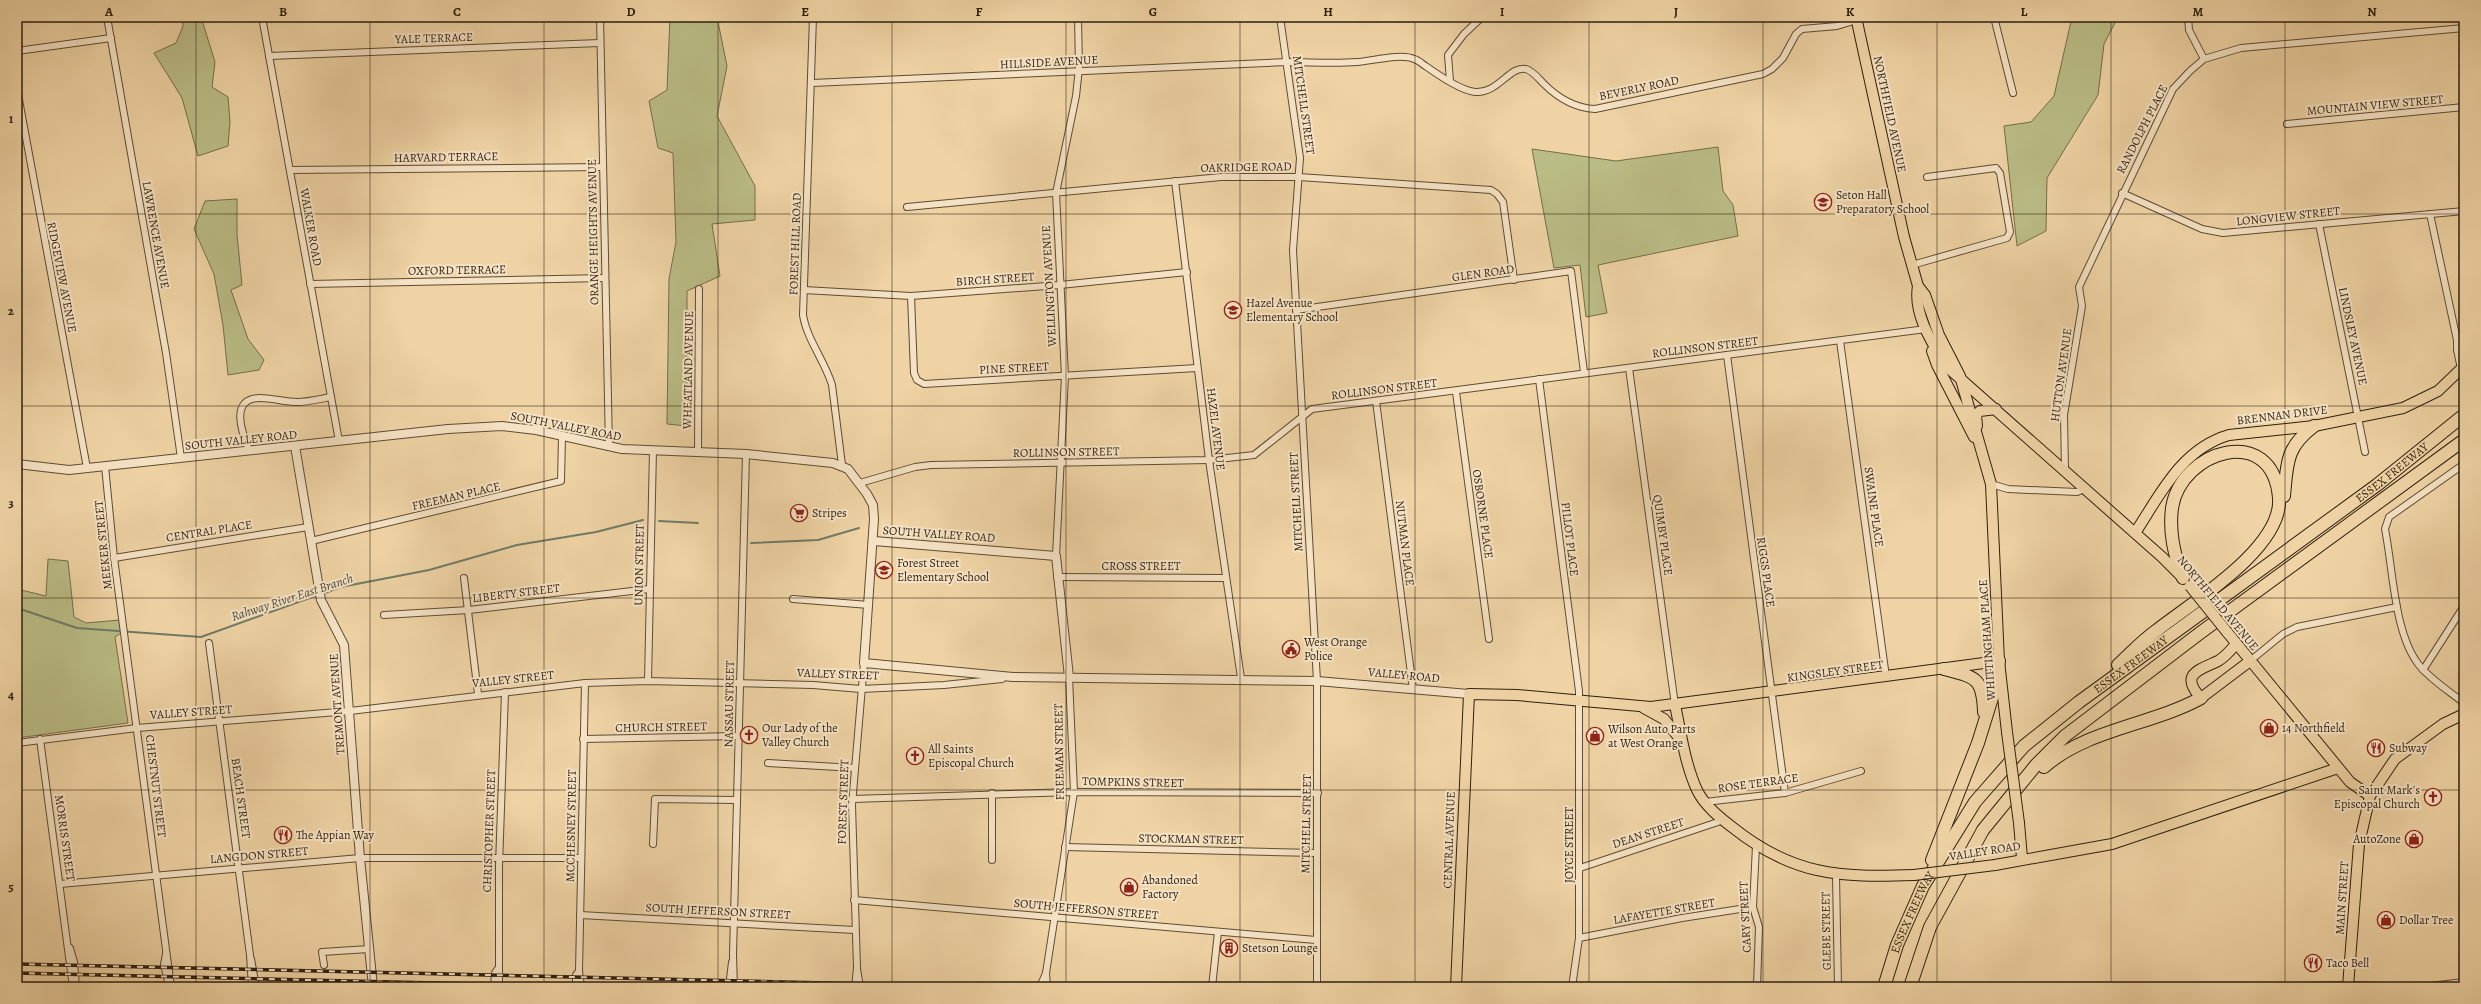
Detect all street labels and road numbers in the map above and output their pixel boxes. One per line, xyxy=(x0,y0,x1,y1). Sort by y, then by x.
street label: YALE TERRACE xyxy=(394,29,473,47)
street label: HILLSIDE AVENUE xyxy=(999,51,1099,73)
street label: NORTHFIELD AVENUE xyxy=(1870,54,1910,174)
street label: MITCHELL STREET xyxy=(1289,55,1319,156)
street label: BEVERLY ROAD xyxy=(1598,72,1680,104)
street label: RANDOLPH PLACE xyxy=(2113,82,2171,176)
street label: MOUNTAIN VIEW STREET xyxy=(2306,91,2444,119)
street label: HARVARD TERRACE xyxy=(394,148,498,166)
street label: OAKRIDGE ROAD xyxy=(1200,158,1292,176)
street label: ORANGE HEIGHTS AVENUE xyxy=(584,159,602,305)
street label: LAWRENCE AVENUE xyxy=(139,180,173,290)
street label: WALKER ROAD xyxy=(296,186,326,267)
street label: FOREST HILL ROAD xyxy=(785,192,805,296)
street label: LONGVIEW STREET xyxy=(2235,203,2341,229)
street label: RIDGEVIEW AVENUE xyxy=(43,220,81,334)
street label: WELLINGTON AVENUE xyxy=(1038,225,1060,348)
street label: OXFORD TERRACE xyxy=(408,261,506,279)
street label: GLEN ROAD xyxy=(1451,261,1515,285)
street label: BIRCH STREET xyxy=(955,268,1035,290)
street label: LINDSLEY AVENUE xyxy=(2335,286,2371,386)
street label: WHEATLAND AVENUE xyxy=(679,311,697,430)
street label: HUTTON AVENUE xyxy=(2047,327,2075,423)
street label: ROLLINSON STREET xyxy=(1651,332,1759,361)
street label: PINE STREET xyxy=(979,358,1050,378)
street label: ROLLINSON STREET xyxy=(1330,374,1438,403)
street label: HAZEL AVENUE xyxy=(1203,387,1229,471)
street label: BRENNAN DRIVE xyxy=(2236,401,2328,429)
street label: SOUTH VALLEY ROAD xyxy=(509,407,623,445)
street label: SOUTH VALLEY ROAD xyxy=(184,426,298,454)
street label: ESSEX FREEWAY xyxy=(2352,439,2432,506)
street label: ROLLINSON STREET xyxy=(1012,443,1120,461)
street label: MITCHELL STREET xyxy=(1285,451,1307,552)
street label: SWAINE PLACE xyxy=(1860,466,1888,548)
street label: OSBORNE PLACE xyxy=(1469,468,1497,560)
street label: FREEMAN PLACE xyxy=(410,478,502,514)
street label: QUIMBY PLACE xyxy=(1649,494,1677,576)
street label: MEEKER STREET xyxy=(90,499,116,590)
street label: NUTMAN PLACE xyxy=(1392,499,1418,587)
street label: PILLOT PLACE xyxy=(1558,501,1582,577)
street label: CENTRAL PLACE xyxy=(165,516,253,546)
street label: SOUTH VALLEY ROAD xyxy=(882,522,996,546)
street label: UNION STREET xyxy=(630,524,648,606)
street label: RIGGS PLACE xyxy=(1753,536,1779,608)
street label: NORTHFIELD AVENUE xyxy=(2174,552,2262,654)
street label: CROSS STREET xyxy=(1101,558,1181,574)
street label: WHITTINGHAM PLACE xyxy=(1975,579,1999,702)
street label: LIBERTY STREET xyxy=(471,580,561,606)
street label: ESSEX FREEWAY xyxy=(2090,632,2172,697)
street label: TREMONT AVENUE xyxy=(325,653,349,755)
street label: KINGSLEY STREET xyxy=(1786,656,1885,686)
street label: NASSAU STREET xyxy=(720,660,738,747)
street label: VALLEY ROAD xyxy=(1366,664,1441,686)
street label: VALLEY STREET xyxy=(796,665,880,683)
street label: VALLEY STREET xyxy=(470,667,555,691)
street label: VALLEY STREET xyxy=(149,701,233,723)
street label: FREEMAN STREET xyxy=(1050,703,1068,801)
street label: CHURCH STREET xyxy=(615,718,708,736)
street label: CHESTNUT STREET xyxy=(142,734,170,839)
street label: BEACH STREET xyxy=(227,757,255,840)
street label: FOREST STREET xyxy=(834,759,852,845)
street label: CHRISTOPHER STREET xyxy=(479,769,499,893)
street label: MCCHESNEY STREET xyxy=(562,769,580,882)
street label: ROSE TERRACE xyxy=(1717,769,1799,797)
street label: TOMPKINS STREET xyxy=(1082,773,1184,791)
street label: MITCHELL STREET xyxy=(1297,774,1315,874)
street label: CENTRAL AVENUE xyxy=(1439,791,1459,889)
street label: MORRIS STREET xyxy=(51,794,79,883)
street label: JOYCE STREET xyxy=(1561,806,1577,883)
street label: DEAN STREET xyxy=(1610,814,1686,852)
street label: STOCKMAN STREET xyxy=(1138,830,1244,848)
street label: VALLEY ROAD xyxy=(1947,837,2022,865)
street label: LANGDON STREET xyxy=(209,843,309,867)
street label: MAIN STREET xyxy=(2331,860,2353,935)
street label: ESSEX FREEWAY xyxy=(1887,868,1938,955)
street label: CARY STREET xyxy=(1735,880,1755,953)
street label: GLEBE STREET xyxy=(1817,891,1835,970)
street label: LAFAYETTE STREET xyxy=(1612,894,1717,928)
street label: SOUTH JEFFERSON STREET xyxy=(1013,895,1159,923)
street label: SOUTH JEFFERSON STREET xyxy=(645,899,791,923)

